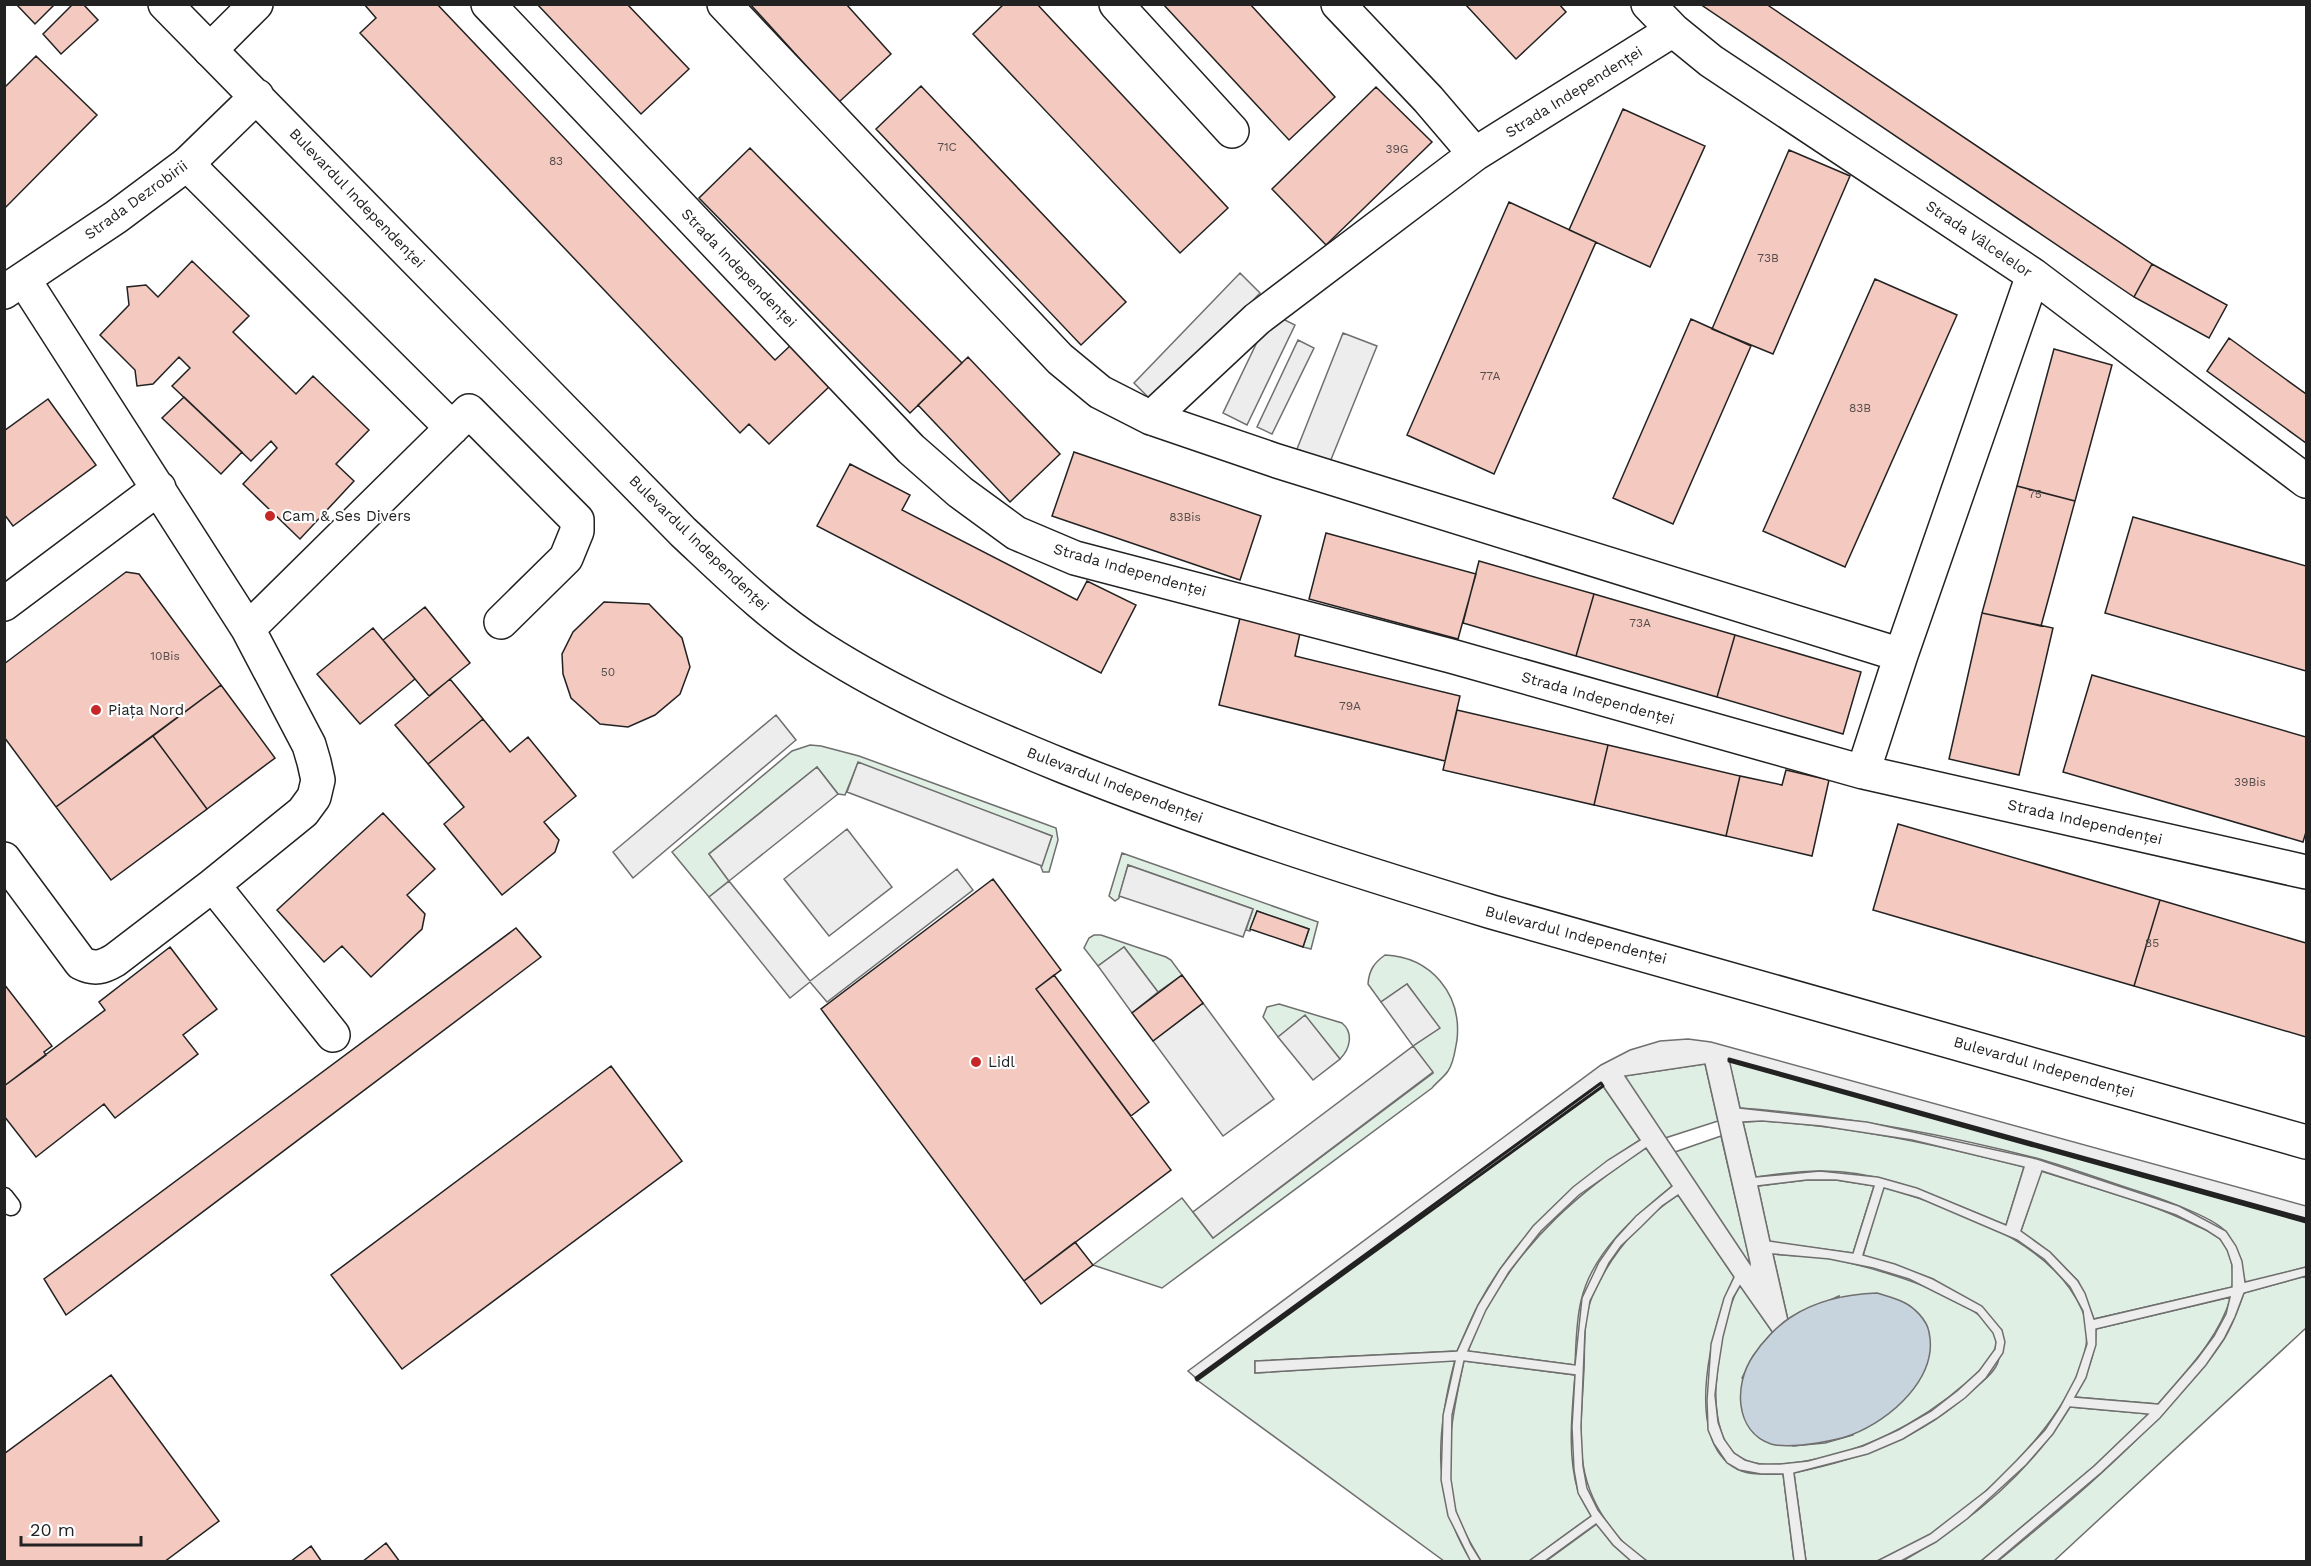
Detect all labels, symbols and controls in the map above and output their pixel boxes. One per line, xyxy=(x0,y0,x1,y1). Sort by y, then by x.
street label: Strada Independenței xyxy=(1502,42,1646,142)
street label: Bulevardul Independenței xyxy=(286,124,428,272)
house number: 71C xyxy=(937,140,957,154)
house number: 39G xyxy=(1385,142,1409,156)
house number: 83 xyxy=(549,154,563,168)
street label: Strada Dezrobirii xyxy=(81,157,191,243)
street label: Strada Vâlcelelor xyxy=(1922,197,2036,281)
street label: Strada Independenței xyxy=(678,205,800,331)
house number: 73B xyxy=(1757,251,1779,265)
house number: 77A xyxy=(1480,369,1500,383)
house number: 83B xyxy=(1849,401,1871,415)
street label: Bulevardul Independenței xyxy=(625,472,773,614)
house number: 75 xyxy=(2028,487,2042,501)
place label: Cam & Ses Divers xyxy=(282,507,411,525)
marker: Cam & Ses Divers xyxy=(263,509,277,523)
house number: 83Bis xyxy=(1169,510,1201,524)
street label: Strada Independenței xyxy=(1051,540,1209,600)
house number: 73A xyxy=(1629,616,1651,630)
house number: 10Bis xyxy=(150,649,180,663)
house number: 50 xyxy=(601,665,615,679)
street label: Strada Independenței xyxy=(1519,668,1677,728)
house number: 79A xyxy=(1339,699,1361,713)
place label: Piața Nord xyxy=(108,701,184,719)
marker: Piața Nord xyxy=(89,703,103,717)
street label: Bulevardul Independenței xyxy=(1024,743,1206,827)
house number: 39Bis xyxy=(2234,775,2266,789)
street label: Strada Independenței xyxy=(2006,795,2164,849)
street label: Bulevardul Independenței xyxy=(1483,902,1669,968)
house number: 85 xyxy=(2145,936,2159,950)
street label: Bulevardul Independenței xyxy=(1952,1033,2136,1101)
place label: Lidl xyxy=(988,1053,1015,1071)
marker: Lidl xyxy=(969,1055,983,1069)
scale bar xyxy=(21,1509,141,1547)
text: 20 m xyxy=(30,1519,75,1540)

